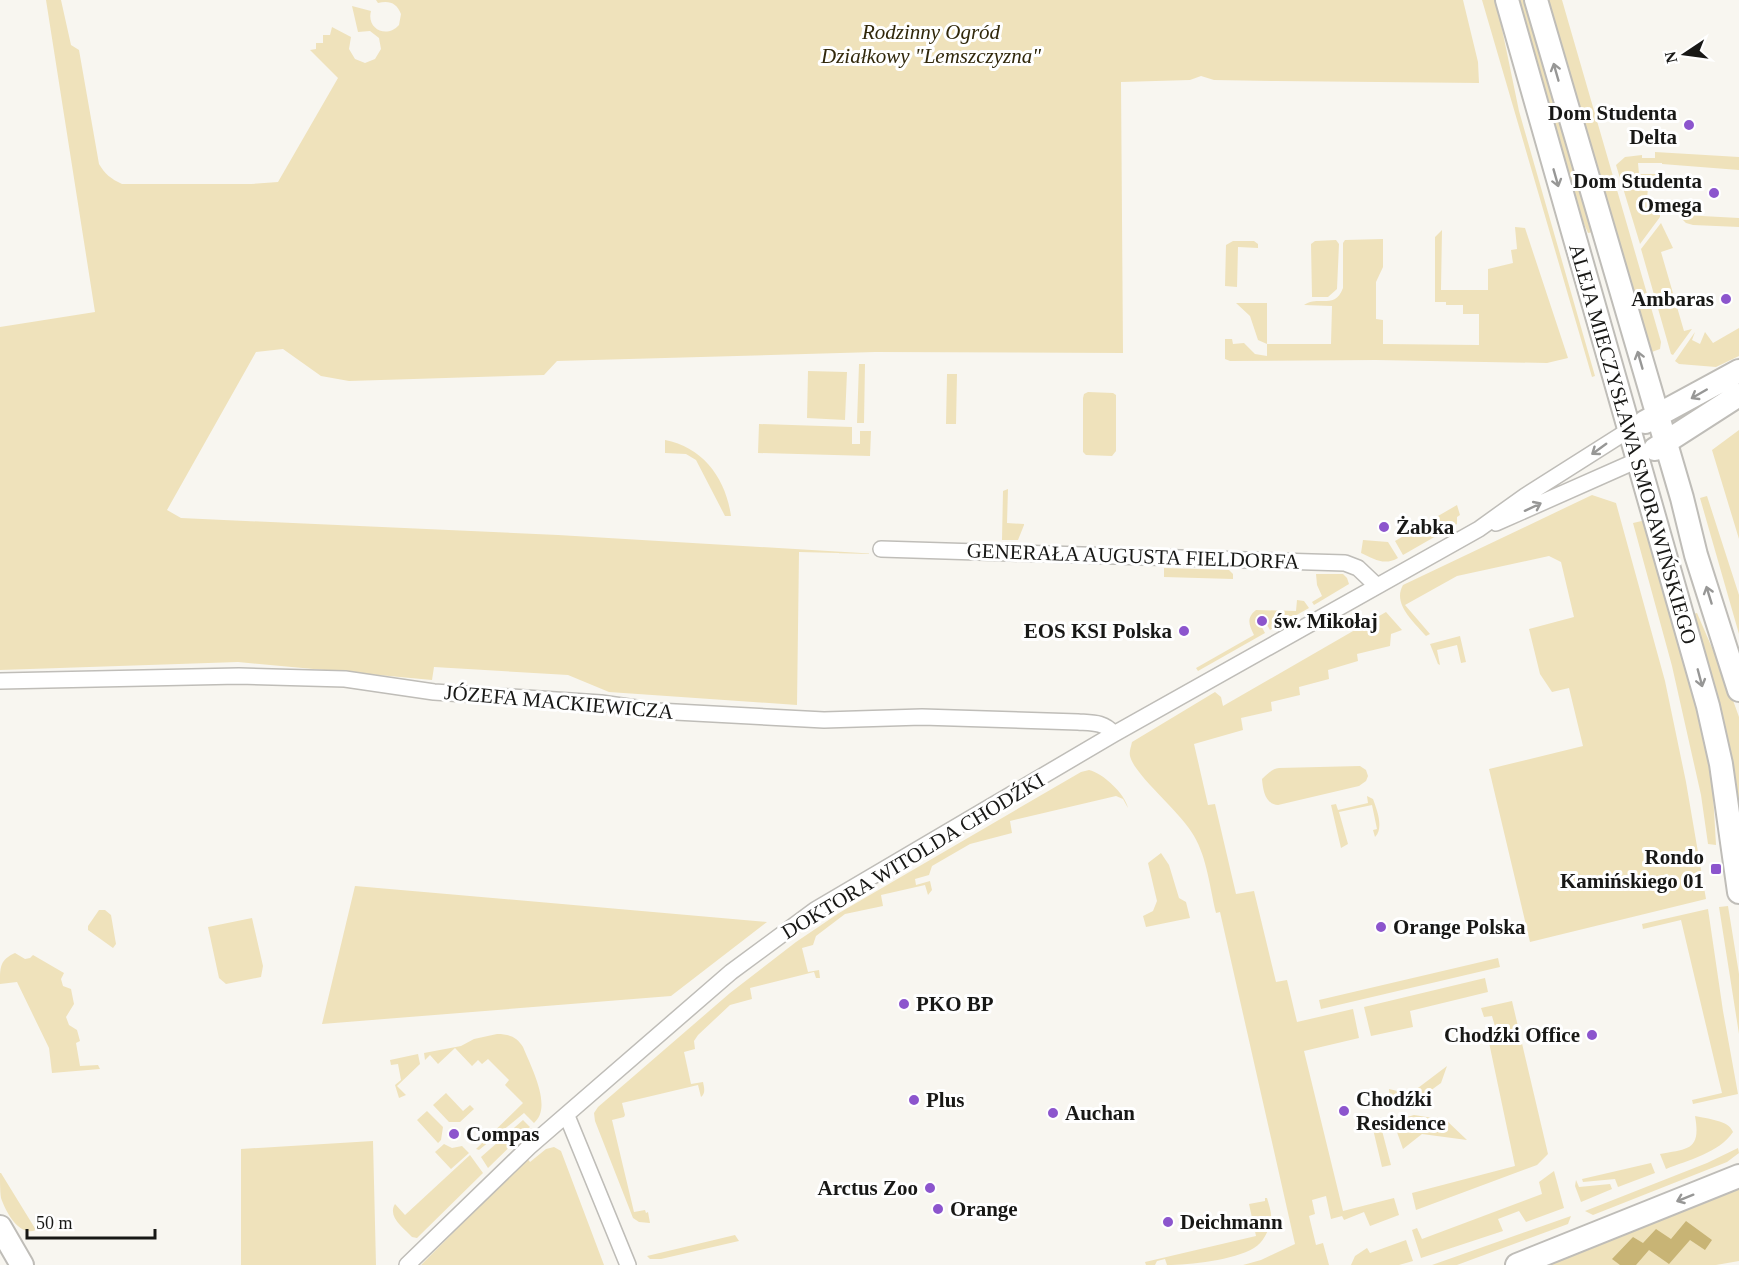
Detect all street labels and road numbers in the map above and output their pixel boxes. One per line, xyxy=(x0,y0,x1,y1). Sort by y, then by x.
street label: ALEJA MIECZYSŁAWA SMORAWIŃSKIEGO xyxy=(1564,241,1702,647)
street label: GENERAŁA AUGUSTA FIELDORFA xyxy=(966,538,1301,574)
street label: JÓZEFA MACKIEWICZA xyxy=(443,680,675,724)
street label: DOKTORA WITOLDA CHODŹKI xyxy=(777,768,1049,944)

